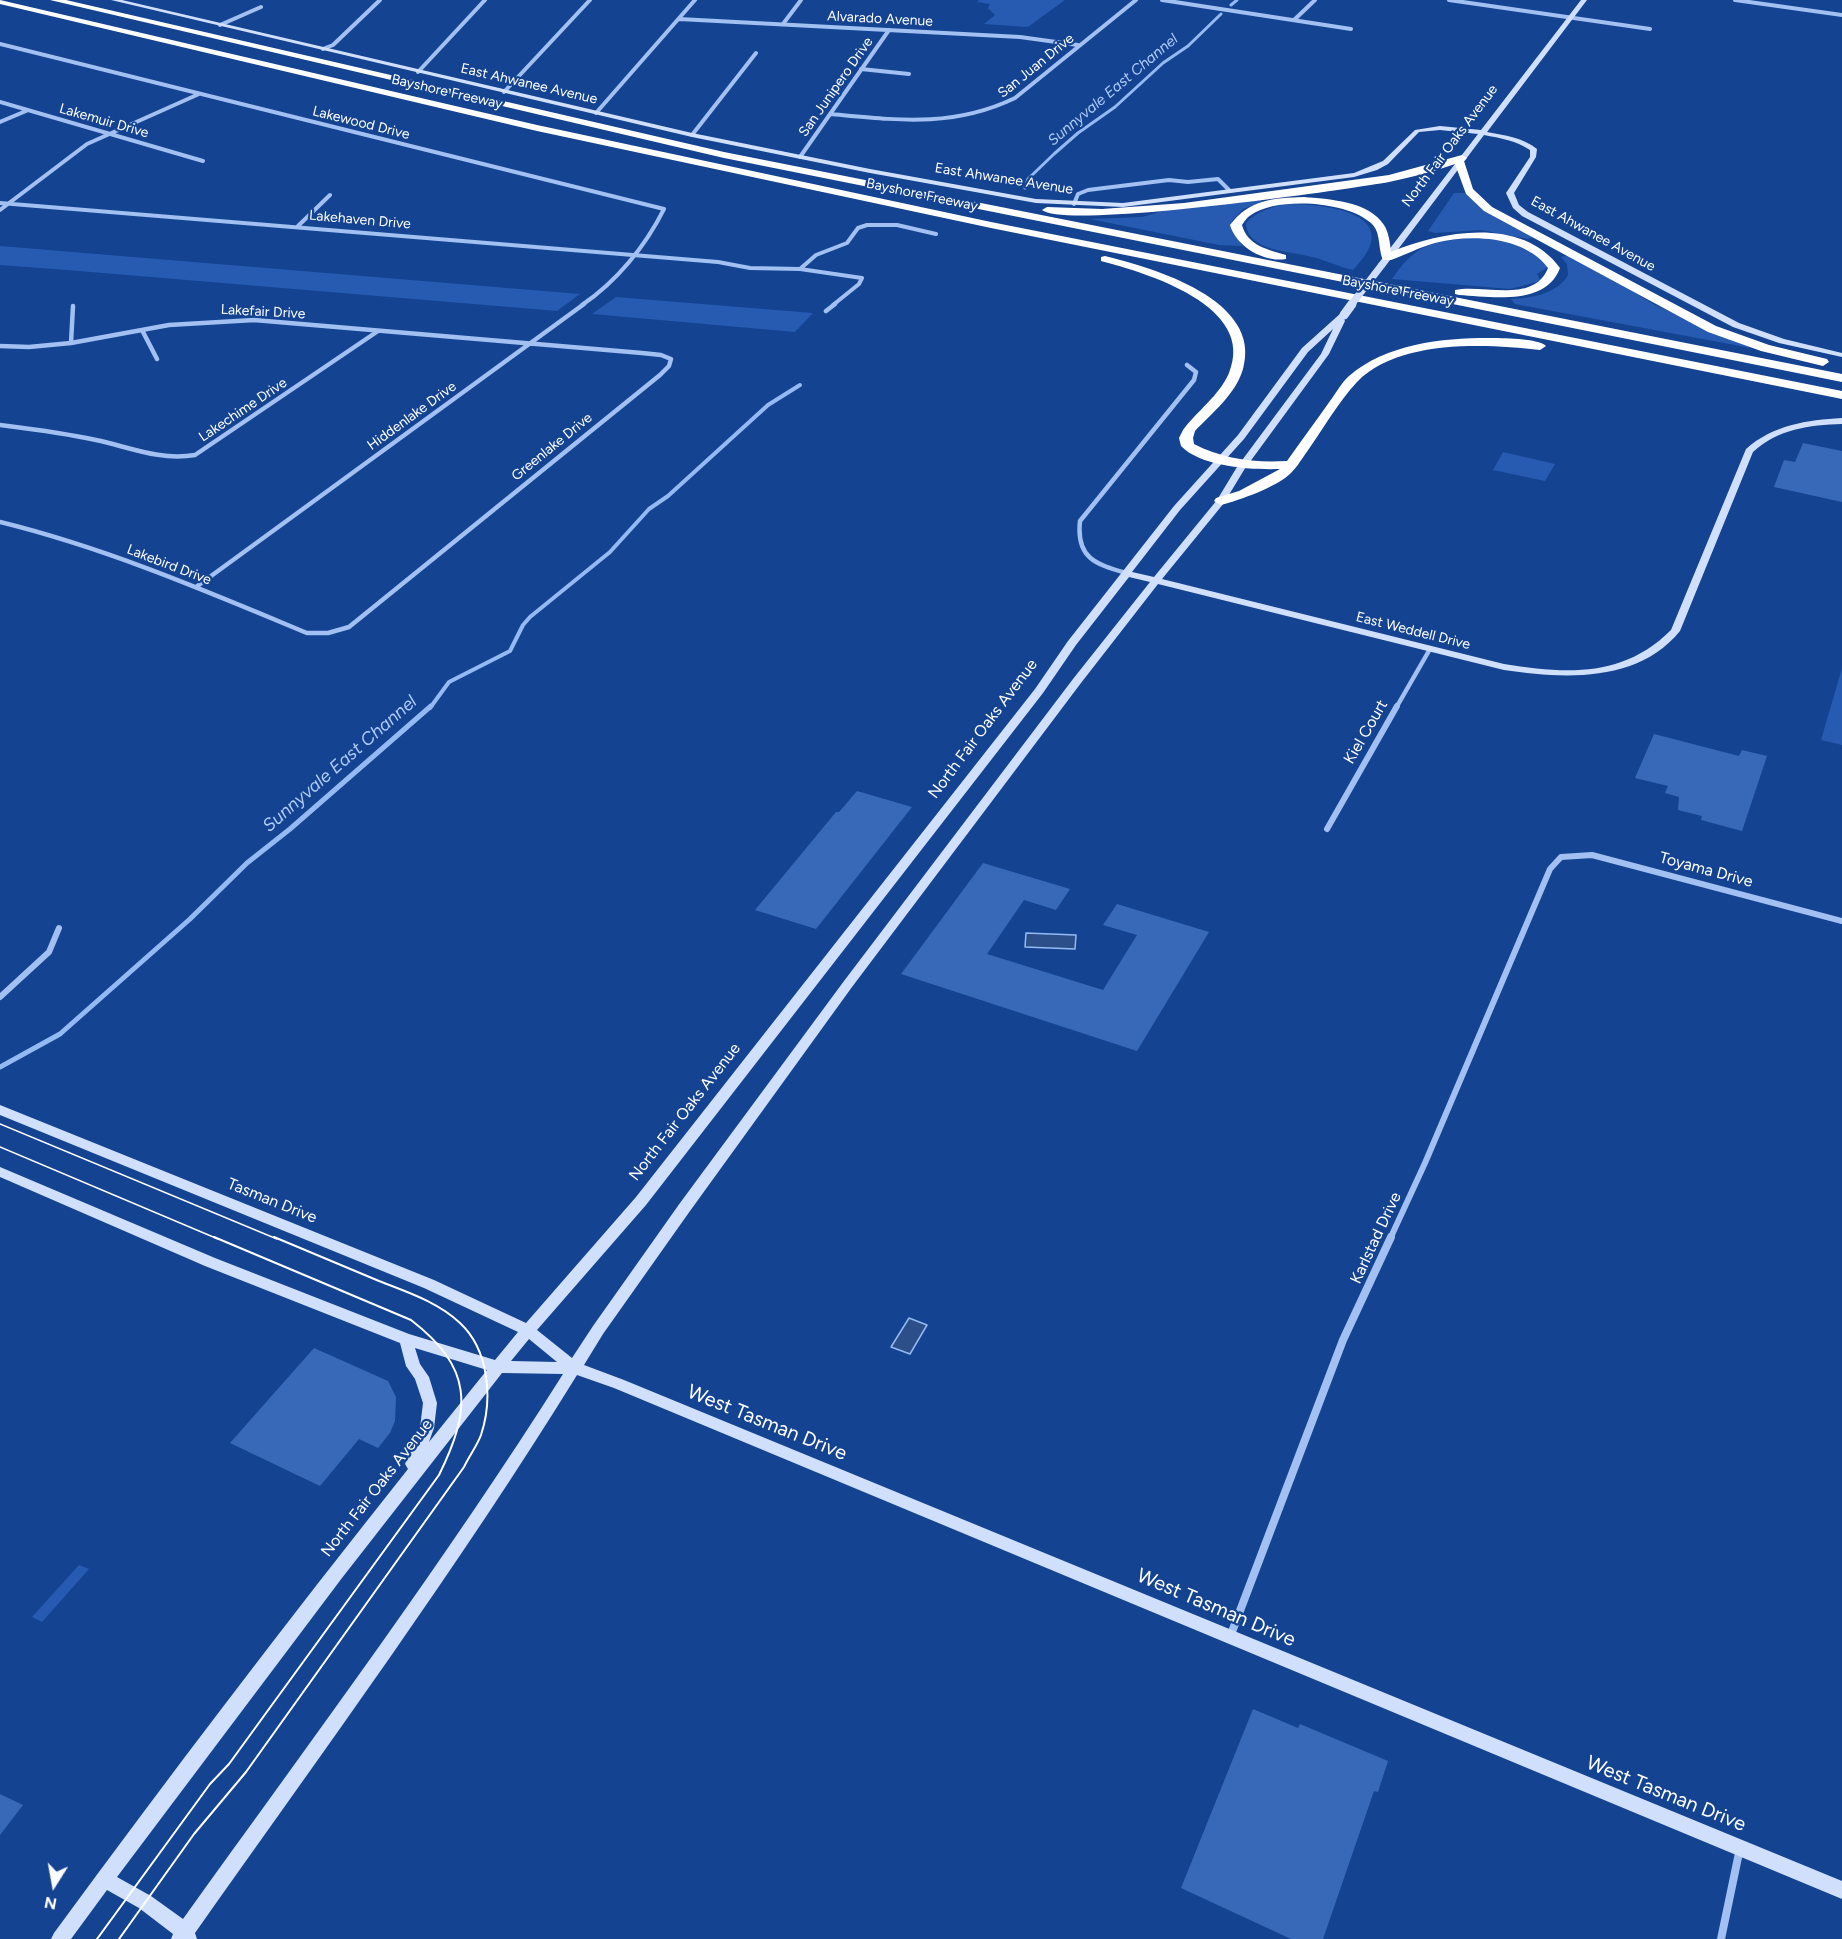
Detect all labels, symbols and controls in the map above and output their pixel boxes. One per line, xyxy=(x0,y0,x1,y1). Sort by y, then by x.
street label: Alvarado Avenue xyxy=(827,8,933,30)
street label: San Juan Drive xyxy=(995,30,1077,102)
water label: Sunnyvale East Channel xyxy=(1044,30,1182,150)
street label: San Junipero Drive xyxy=(795,34,877,140)
street label: East Ahwanee Avenue xyxy=(459,60,599,108)
street label: Bayshore Freeway xyxy=(390,71,504,113)
street label: North Fair Oaks Avenue xyxy=(1399,82,1501,210)
street label: Lakemuir Drive xyxy=(57,100,151,142)
street label: Lakewood Drive xyxy=(311,103,411,143)
street label: East Ahwanee Avenue xyxy=(934,160,1074,198)
street label: Bayshore Freeway xyxy=(865,175,979,215)
street label: East Ahwanee Avenue xyxy=(1528,193,1658,275)
street label: Lakehaven Drive xyxy=(308,207,412,233)
street label: Bayshore Freeway xyxy=(1341,272,1455,310)
street label: Lakefair Drive xyxy=(220,301,306,323)
street label: Lakechime Drive xyxy=(196,374,290,446)
street label: Hiddenlake Drive xyxy=(364,378,460,454)
street label: Greenlake Drive xyxy=(508,409,596,485)
street label: Lakebird Drive xyxy=(124,541,214,589)
street label: East Weddell Drive xyxy=(1354,609,1472,653)
street label: North Fair Oaks Avenue xyxy=(924,655,1042,803)
water label: Sunnyvale East Channel xyxy=(259,691,421,837)
street label: Kiel Court xyxy=(1340,697,1392,767)
street label: Toyama Drive xyxy=(1657,848,1755,892)
street label: North Fair Oaks Avenue xyxy=(625,1039,745,1185)
street label: Tasman Drive xyxy=(224,1174,320,1228)
street label: Karlstad Drive xyxy=(1346,1189,1406,1287)
street label: West Tasman Drive xyxy=(684,1380,850,1466)
street label: North Fair Oaks Avenue xyxy=(317,1415,437,1561)
street label: West Tasman Drive xyxy=(1133,1564,1299,1652)
street label: West Tasman Drive xyxy=(1583,1751,1749,1837)
north arrow xyxy=(24,1855,84,1915)
text: N xyxy=(43,1893,58,1914)

